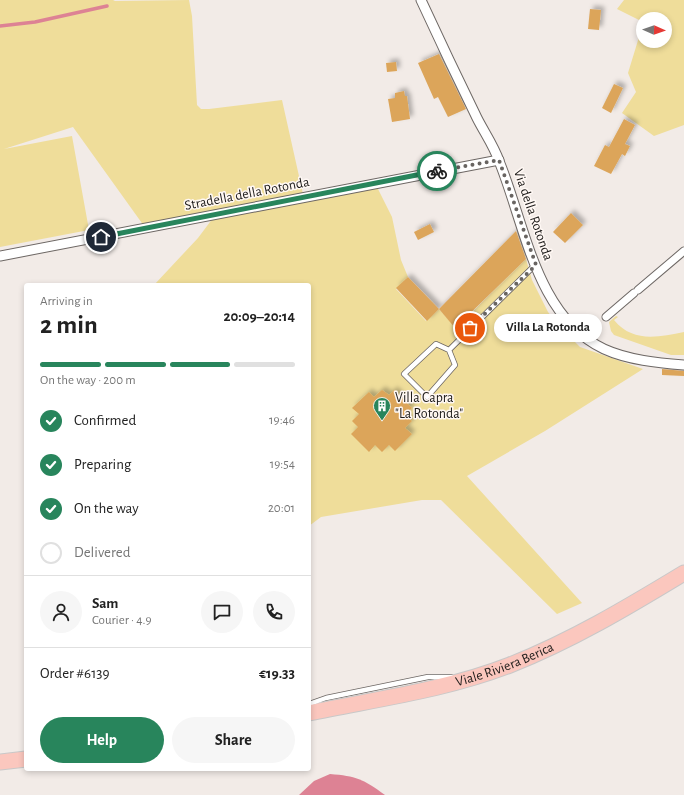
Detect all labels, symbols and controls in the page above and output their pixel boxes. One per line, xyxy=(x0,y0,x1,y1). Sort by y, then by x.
north arrow xyxy=(636,12,672,48)
map controls xyxy=(636,12,672,48)
courier xyxy=(417,151,457,191)
icon: bike xyxy=(426,160,448,182)
street label: Via della Rotonda xyxy=(511,168,555,263)
street label: Stradella della Rotonda xyxy=(183,175,311,213)
pin xyxy=(84,220,118,254)
icon: home xyxy=(90,226,112,248)
text: Arriving in xyxy=(40,295,93,308)
text: 20:09–20:14 xyxy=(223,309,295,324)
pin xyxy=(453,311,487,345)
text: 2 min xyxy=(40,312,98,338)
callout: Villa La Rotonda xyxy=(494,314,602,342)
icon: bag xyxy=(459,317,481,339)
text: Villa La Rotonda xyxy=(506,321,590,334)
text: On the way · 200 m xyxy=(40,374,136,387)
place label: Villa Capra "La Rotonda" xyxy=(395,391,463,421)
building icon: Villa Capra "La Rotonda" xyxy=(372,396,392,421)
icon: check xyxy=(40,410,62,432)
text: Confirmed xyxy=(74,413,136,428)
text: 19:46 xyxy=(269,414,295,427)
icon: check xyxy=(40,454,62,476)
text: Preparing xyxy=(74,457,131,472)
text: 19:54 xyxy=(270,458,295,471)
icon: check xyxy=(40,498,62,520)
text: On the way xyxy=(74,501,139,516)
text: 20:01 xyxy=(268,502,295,515)
text: Delivered xyxy=(74,545,131,560)
button: person xyxy=(40,591,82,633)
button: chat xyxy=(201,591,243,633)
button: phone xyxy=(253,591,295,633)
text: Sam xyxy=(92,596,118,611)
text: Courier · 4.9 xyxy=(92,614,152,627)
street label: Viale Riviera Berica xyxy=(454,640,556,689)
text: Order #6139 xyxy=(40,666,110,681)
text: €19.33 xyxy=(259,666,295,681)
button: Help xyxy=(40,717,164,763)
button: Share xyxy=(172,717,295,763)

